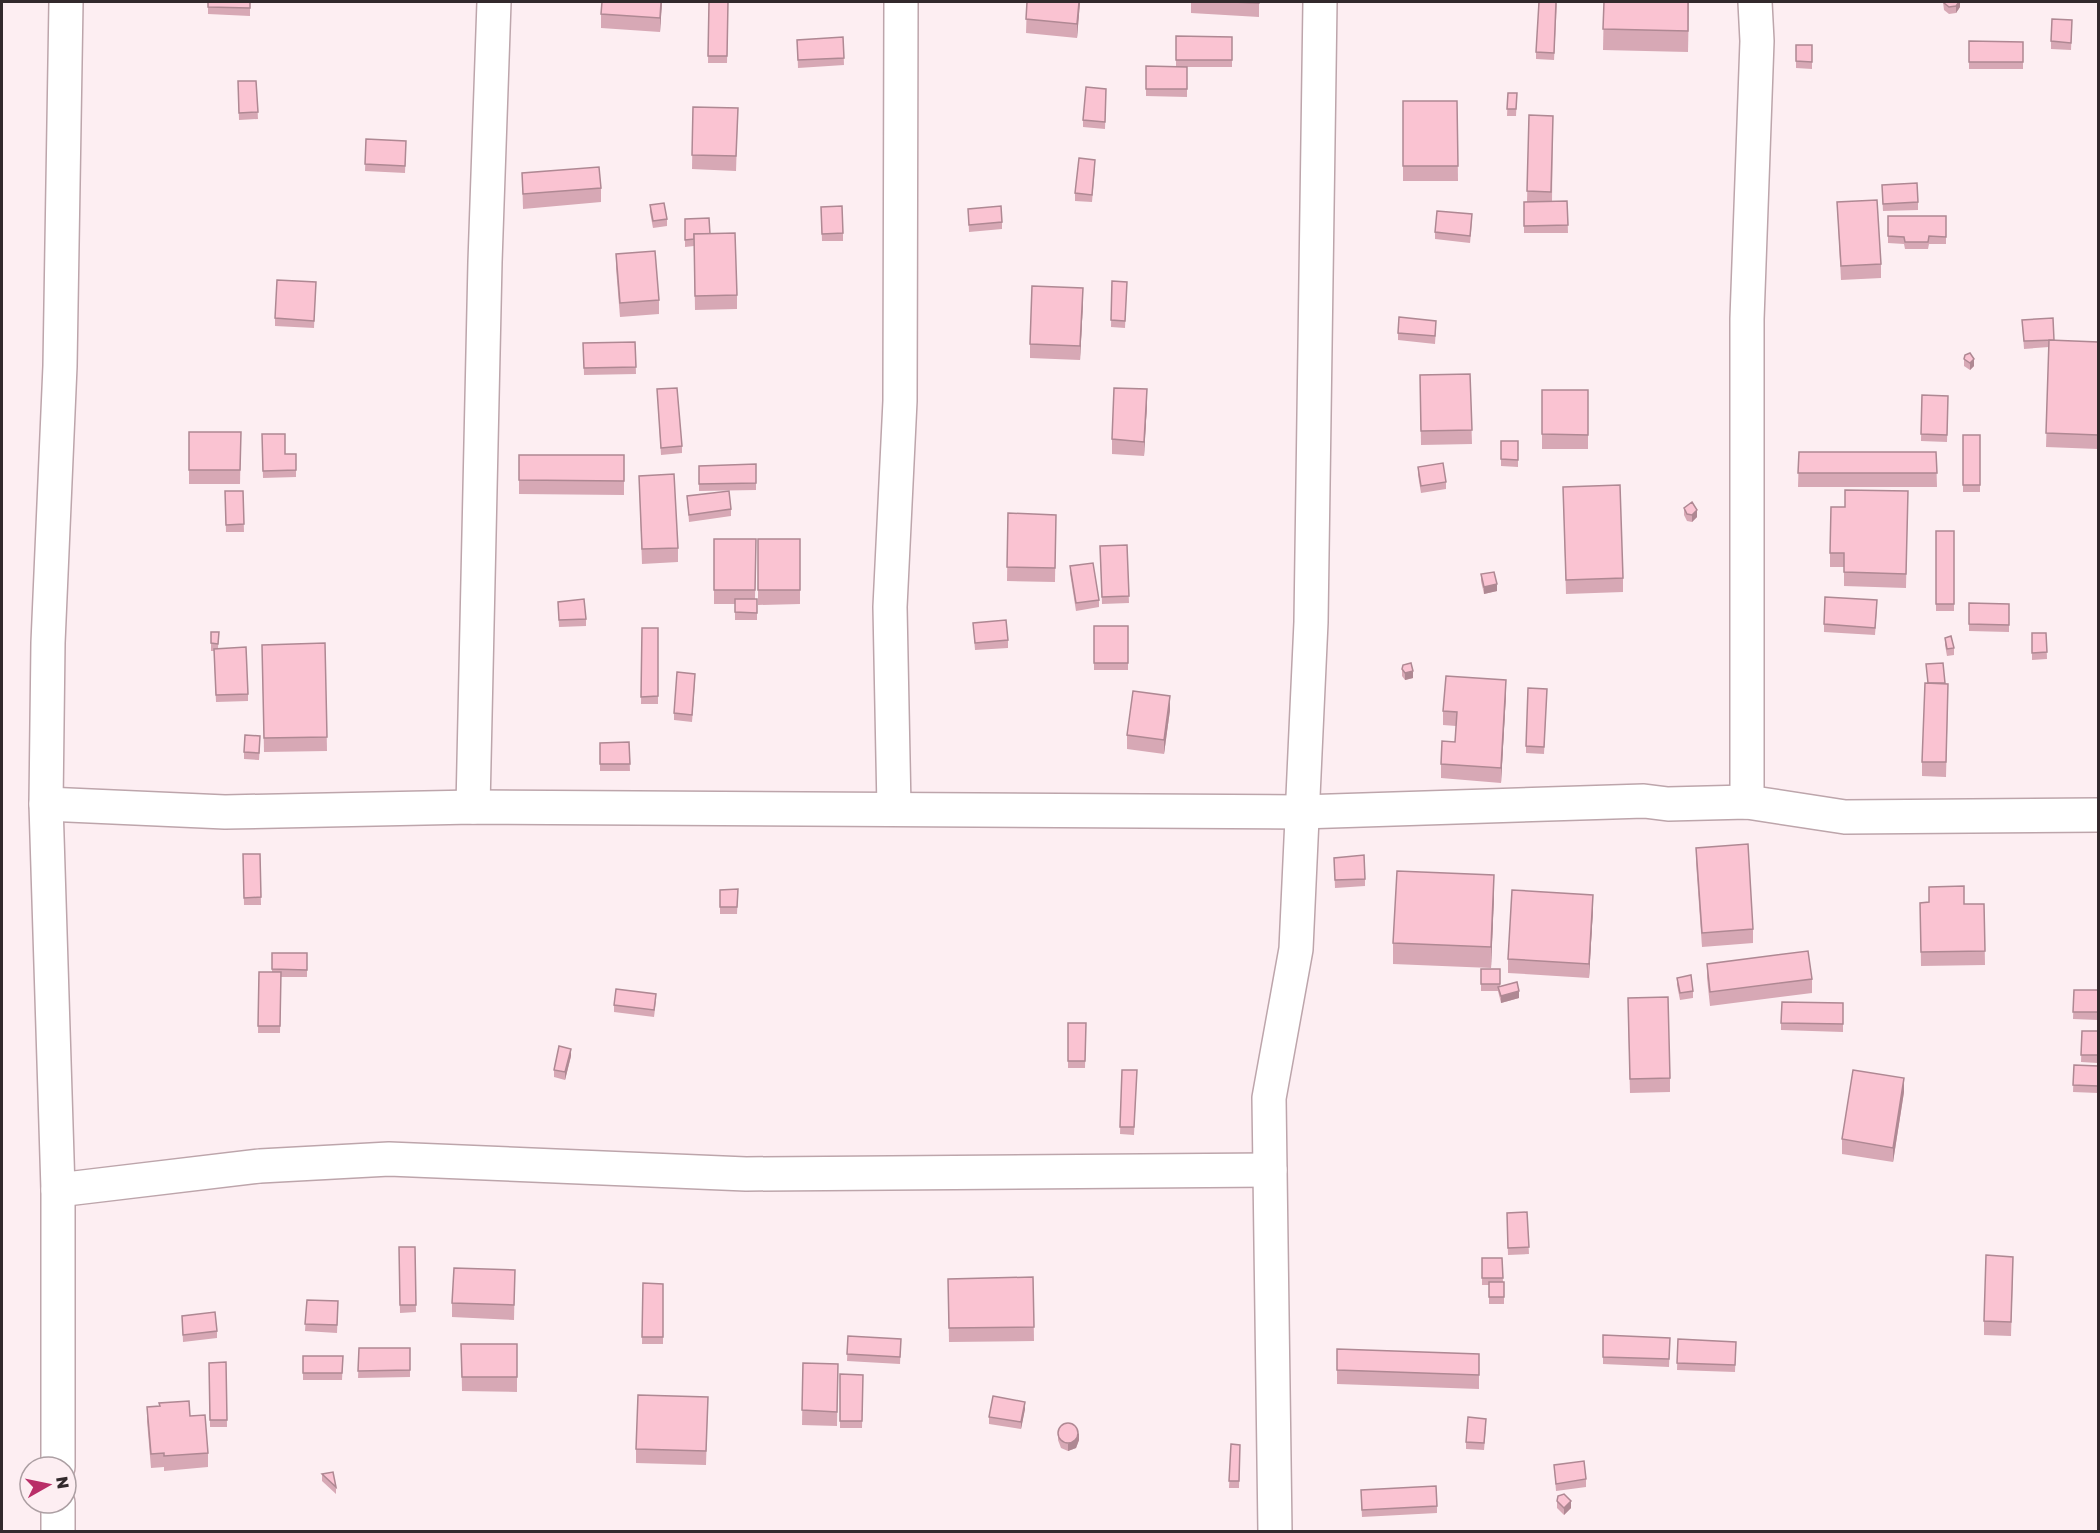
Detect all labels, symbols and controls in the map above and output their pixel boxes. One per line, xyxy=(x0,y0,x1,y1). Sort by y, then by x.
north arrow xyxy=(18,1455,78,1515)
text: N xyxy=(52,1475,74,1490)

